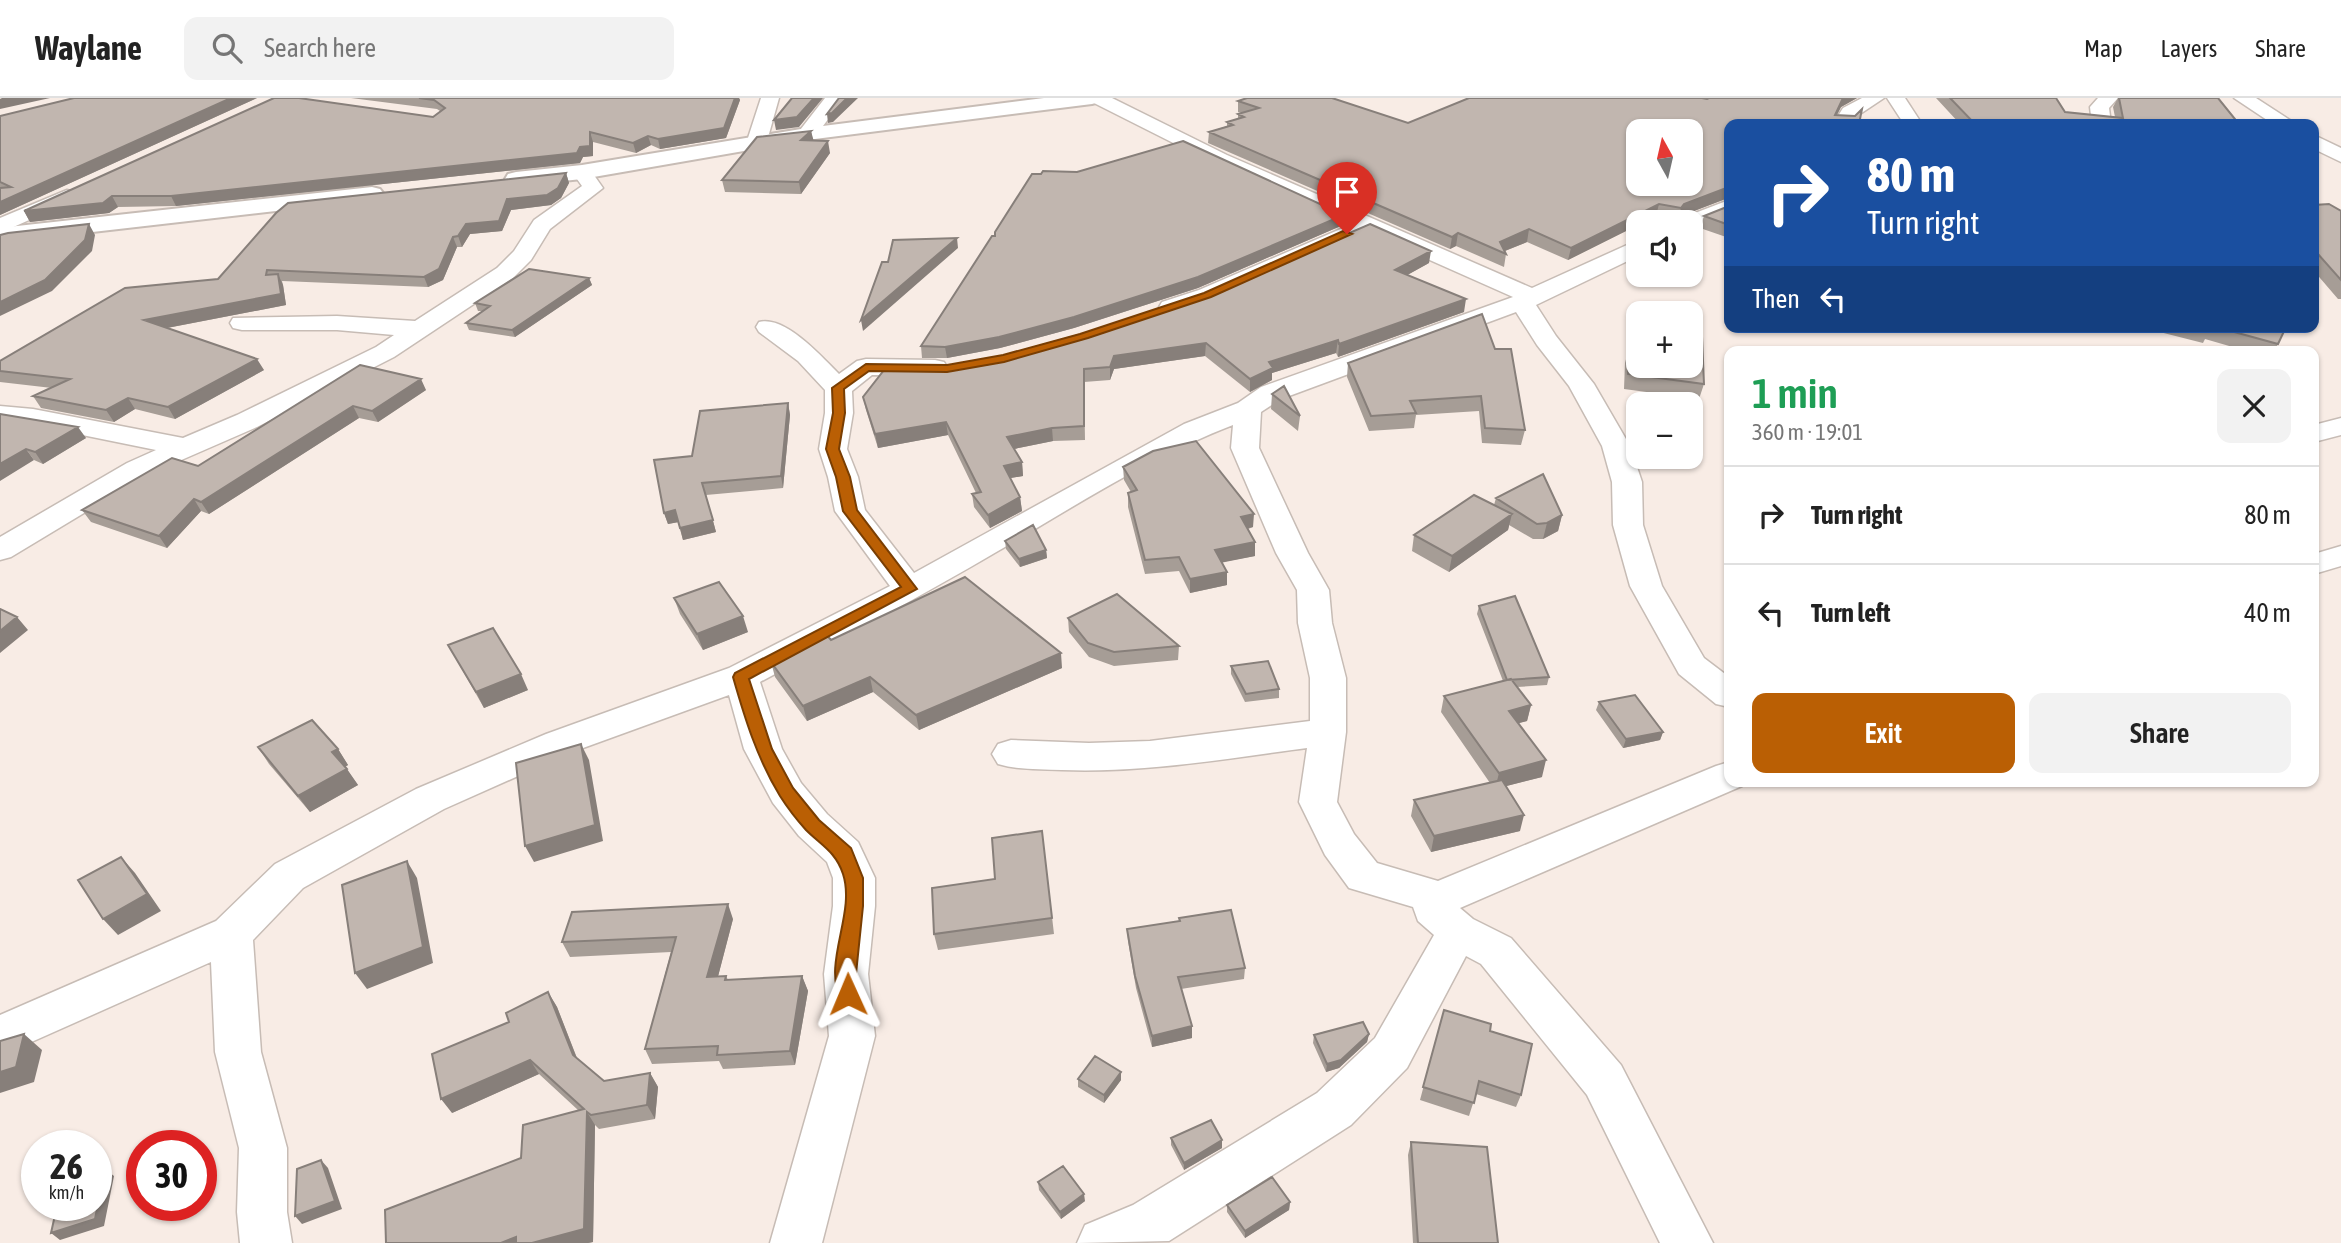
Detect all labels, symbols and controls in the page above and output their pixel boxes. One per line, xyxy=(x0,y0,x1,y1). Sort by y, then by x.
search box xyxy=(184,17,674,80)
text: Waylane xyxy=(35,29,142,67)
icon: search xyxy=(208,29,246,67)
text: Search here xyxy=(264,33,376,63)
text: Map xyxy=(2084,35,2123,62)
text: Layers xyxy=(2161,35,2217,62)
text: Share xyxy=(2255,35,2306,62)
north arrow xyxy=(1626,119,1703,196)
map controls xyxy=(1626,119,1703,469)
text: 80 m xyxy=(1867,146,1955,202)
icon: right xyxy=(1752,147,1843,238)
pin xyxy=(1317,162,1377,234)
icon: arrive xyxy=(1328,173,1366,211)
text: Turn right xyxy=(1867,204,1980,241)
button: sound xyxy=(1626,210,1703,287)
icon: left xyxy=(1814,280,1852,318)
text: Then xyxy=(1752,284,1800,314)
button: + xyxy=(1626,301,1703,378)
text: 1 min xyxy=(1752,369,1838,417)
button: close xyxy=(2217,369,2291,443)
button: − xyxy=(1626,392,1703,469)
text: 360 m · 19:01 xyxy=(1752,419,1863,445)
icon: right xyxy=(1752,496,1790,534)
text: Turn right xyxy=(1811,500,1902,530)
text: 80 m xyxy=(2244,500,2291,530)
icon: left xyxy=(1752,594,1790,632)
text: Turn left xyxy=(1811,598,1891,628)
text: 40 m xyxy=(2244,598,2291,628)
button: Exit xyxy=(1752,693,2015,773)
button: Share xyxy=(2029,693,2291,773)
position arrow xyxy=(811,957,885,1031)
speed limit sign: 30 xyxy=(126,1130,217,1221)
text: 26 xyxy=(50,1146,83,1186)
text: km/h xyxy=(49,1182,84,1203)

